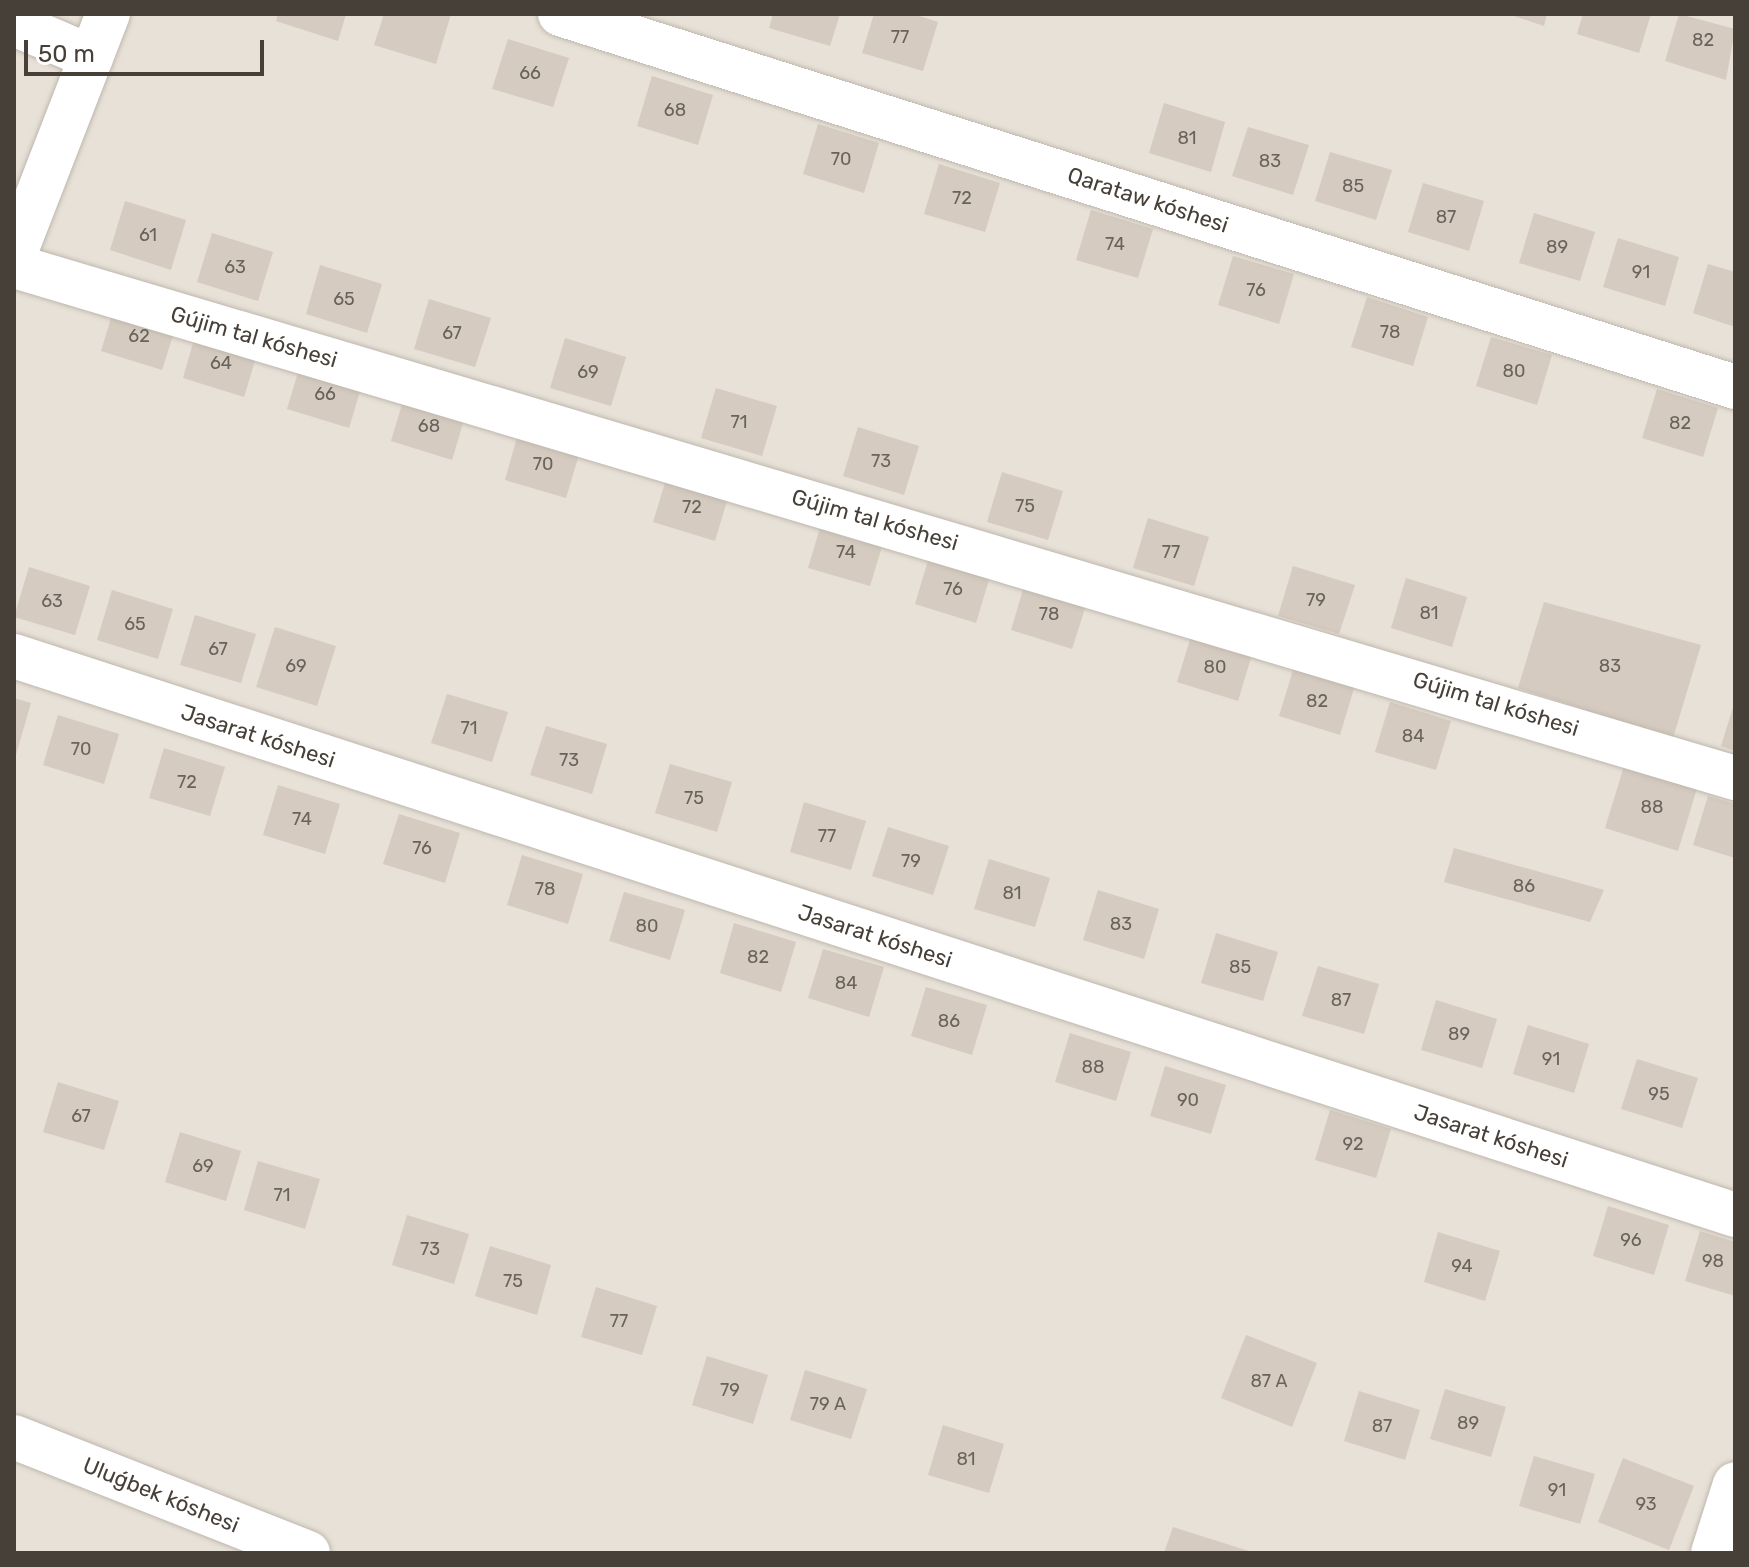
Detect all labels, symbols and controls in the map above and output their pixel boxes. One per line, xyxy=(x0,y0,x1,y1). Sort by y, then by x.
scale bar xyxy=(28,24,268,74)
house number: 77 xyxy=(891,26,909,48)
house number: 82 xyxy=(1692,29,1714,51)
text: 50 m xyxy=(38,40,95,68)
house number: 66 xyxy=(519,62,541,84)
house number: 68 xyxy=(664,99,686,121)
house number: 81 xyxy=(1177,127,1197,149)
house number: 70 xyxy=(831,148,851,170)
house number: 83 xyxy=(1259,150,1281,172)
street label: Qarataw kóshesi xyxy=(1064,162,1232,238)
house number: 85 xyxy=(1342,175,1364,197)
house number: 72 xyxy=(952,187,972,209)
house number: 87 xyxy=(1436,206,1456,228)
house number: 61 xyxy=(139,224,157,246)
house number: 74 xyxy=(1105,233,1125,255)
house number: 89 xyxy=(1546,236,1568,258)
house number: 63 xyxy=(224,256,246,278)
house number: 91 xyxy=(1632,261,1650,283)
house number: 76 xyxy=(1246,279,1266,301)
house number: 65 xyxy=(333,288,355,310)
street label: Gújim tal kóshesi xyxy=(167,301,341,373)
house number: 78 xyxy=(1380,321,1400,343)
house number: 67 xyxy=(442,322,462,344)
house number: 62 xyxy=(128,325,150,347)
house number: 64 xyxy=(210,352,232,374)
house number: 80 xyxy=(1503,360,1525,382)
house number: 69 xyxy=(577,361,599,383)
house number: 66 xyxy=(314,383,336,405)
house number: 71 xyxy=(731,411,747,433)
house number: 82 xyxy=(1669,412,1691,434)
house number: 68 xyxy=(418,415,440,437)
house number: 73 xyxy=(871,450,891,472)
house number: 70 xyxy=(533,453,553,475)
street label: Gújim tal kóshesi xyxy=(788,484,962,556)
house number: 75 xyxy=(1015,495,1035,517)
house number: 72 xyxy=(682,496,702,518)
house number: 74 xyxy=(836,541,856,563)
house number: 77 xyxy=(1162,541,1180,563)
house number: 76 xyxy=(943,578,963,600)
house number: 79 xyxy=(1306,589,1326,611)
house number: 63 xyxy=(41,590,63,612)
house number: 81 xyxy=(1419,602,1439,624)
house number: 78 xyxy=(1039,603,1059,625)
house number: 65 xyxy=(124,613,146,635)
house number: 67 xyxy=(208,638,228,660)
house number: 69 xyxy=(285,655,307,677)
house number: 83 xyxy=(1599,655,1621,677)
house number: 80 xyxy=(1204,656,1226,678)
street label: Gújim tal kóshesi xyxy=(1410,666,1582,742)
house number: 82 xyxy=(1306,690,1328,712)
street label: Jasarat kóshesi xyxy=(178,699,338,773)
house number: 71 xyxy=(461,717,477,739)
house number: 84 xyxy=(1402,725,1424,747)
house number: 70 xyxy=(71,738,91,760)
house number: 73 xyxy=(559,749,579,771)
house number: 72 xyxy=(177,771,197,793)
house number: 75 xyxy=(684,787,704,809)
house number: 88 xyxy=(1641,796,1663,818)
house number: 74 xyxy=(292,808,312,830)
house number: 77 xyxy=(818,825,836,847)
house number: 76 xyxy=(412,837,432,859)
house number: 79 xyxy=(901,850,921,872)
house number: 86 xyxy=(1513,875,1535,897)
house number: 78 xyxy=(535,878,555,900)
house number: 81 xyxy=(1002,882,1022,904)
street label: Jasarat kóshesi xyxy=(795,899,955,973)
house number: 83 xyxy=(1110,913,1132,935)
house number: 80 xyxy=(636,915,658,937)
house number: 82 xyxy=(747,946,769,968)
house number: 85 xyxy=(1229,956,1251,978)
house number: 84 xyxy=(835,972,857,994)
house number: 87 xyxy=(1331,989,1351,1011)
house number: 86 xyxy=(938,1010,960,1032)
house number: 89 xyxy=(1448,1023,1470,1045)
house number: 91 xyxy=(1542,1048,1560,1070)
house number: 88 xyxy=(1082,1056,1104,1078)
house number: 95 xyxy=(1648,1083,1670,1105)
house number: 90 xyxy=(1177,1089,1199,1111)
street label: Jasarat kóshesi xyxy=(1411,1099,1571,1173)
house number: 67 xyxy=(71,1105,91,1127)
house number: 92 xyxy=(1342,1133,1364,1155)
house number: 69 xyxy=(192,1155,214,1177)
house number: 71 xyxy=(274,1184,290,1206)
house number: 96 xyxy=(1620,1229,1642,1251)
house number: 73 xyxy=(420,1238,440,1260)
house number: 98 xyxy=(1702,1250,1724,1272)
house number: 94 xyxy=(1451,1255,1473,1277)
house number: 75 xyxy=(503,1270,523,1292)
house number: 77 xyxy=(610,1310,628,1332)
house number: 87 А xyxy=(1250,1370,1288,1392)
house number: 79 xyxy=(720,1379,740,1401)
house number: 79 А xyxy=(810,1393,846,1415)
house number: 89 xyxy=(1457,1412,1479,1434)
house number: 87 xyxy=(1372,1415,1392,1437)
house number: 81 xyxy=(956,1448,976,1470)
street label: Uluǵbek kóshesi xyxy=(79,1452,243,1538)
house number: 91 xyxy=(1548,1479,1566,1501)
house number: 93 xyxy=(1635,1493,1657,1515)

